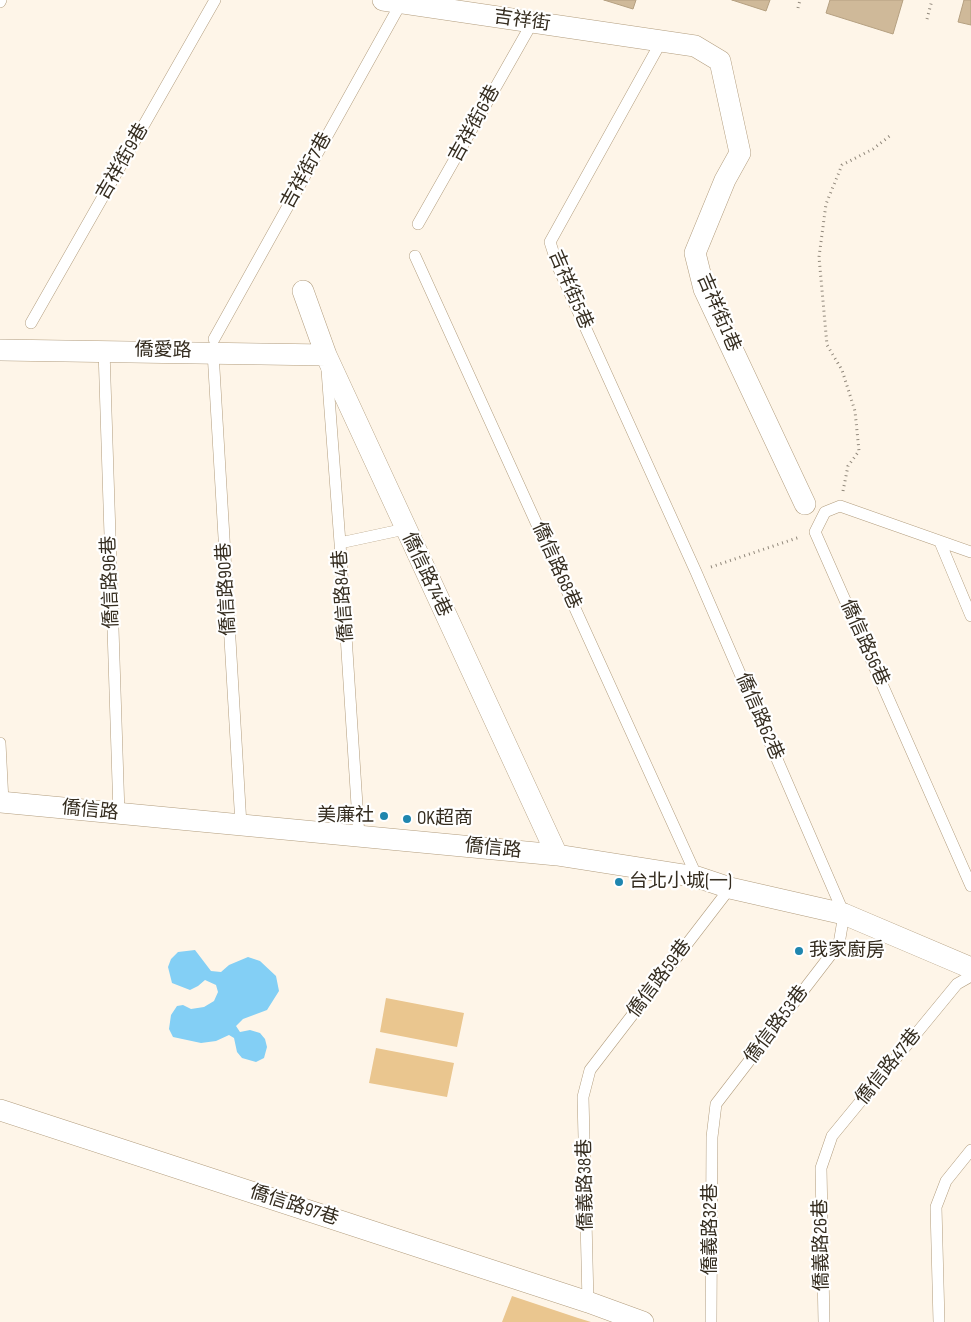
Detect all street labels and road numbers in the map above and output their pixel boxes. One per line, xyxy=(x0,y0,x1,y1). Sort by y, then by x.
street label: 吉祥街 xyxy=(492,6,552,36)
street label: 吉祥街6巷 xyxy=(445,82,505,166)
street label: 吉祥街9巷 xyxy=(92,120,154,204)
street label: 吉祥街7巷 xyxy=(277,129,337,213)
street label: 吉祥街5巷 xyxy=(543,247,597,333)
street label: 吉祥街1巷 xyxy=(691,271,745,355)
street label: 僑愛路 xyxy=(134,339,192,363)
street label: 僑信路68巷 xyxy=(527,519,585,613)
street label: 僑信路74巷 xyxy=(397,529,455,621)
street label: 僑信路96巷 xyxy=(98,535,124,629)
street label: 僑信路90巷 xyxy=(213,542,241,636)
street label: 僑信路84巷 xyxy=(329,549,359,643)
street label: 僑信路56巷 xyxy=(835,596,893,690)
street label: 僑信路62巷 xyxy=(730,670,788,764)
street label: 僑信路 xyxy=(60,797,120,825)
street label: 僑信路 xyxy=(463,835,523,863)
street label: 僑信路59巷 xyxy=(623,935,697,1023)
street label: 僑信路53巷 xyxy=(740,982,814,1068)
street label: 僑信路47巷 xyxy=(851,1024,927,1110)
street label: 僑義路38巷 xyxy=(574,1139,598,1231)
street label: 僑信路97巷 xyxy=(247,1181,341,1231)
street label: 僑義路32巷 xyxy=(700,1183,722,1275)
street label: 僑義路26巷 xyxy=(810,1199,834,1291)

